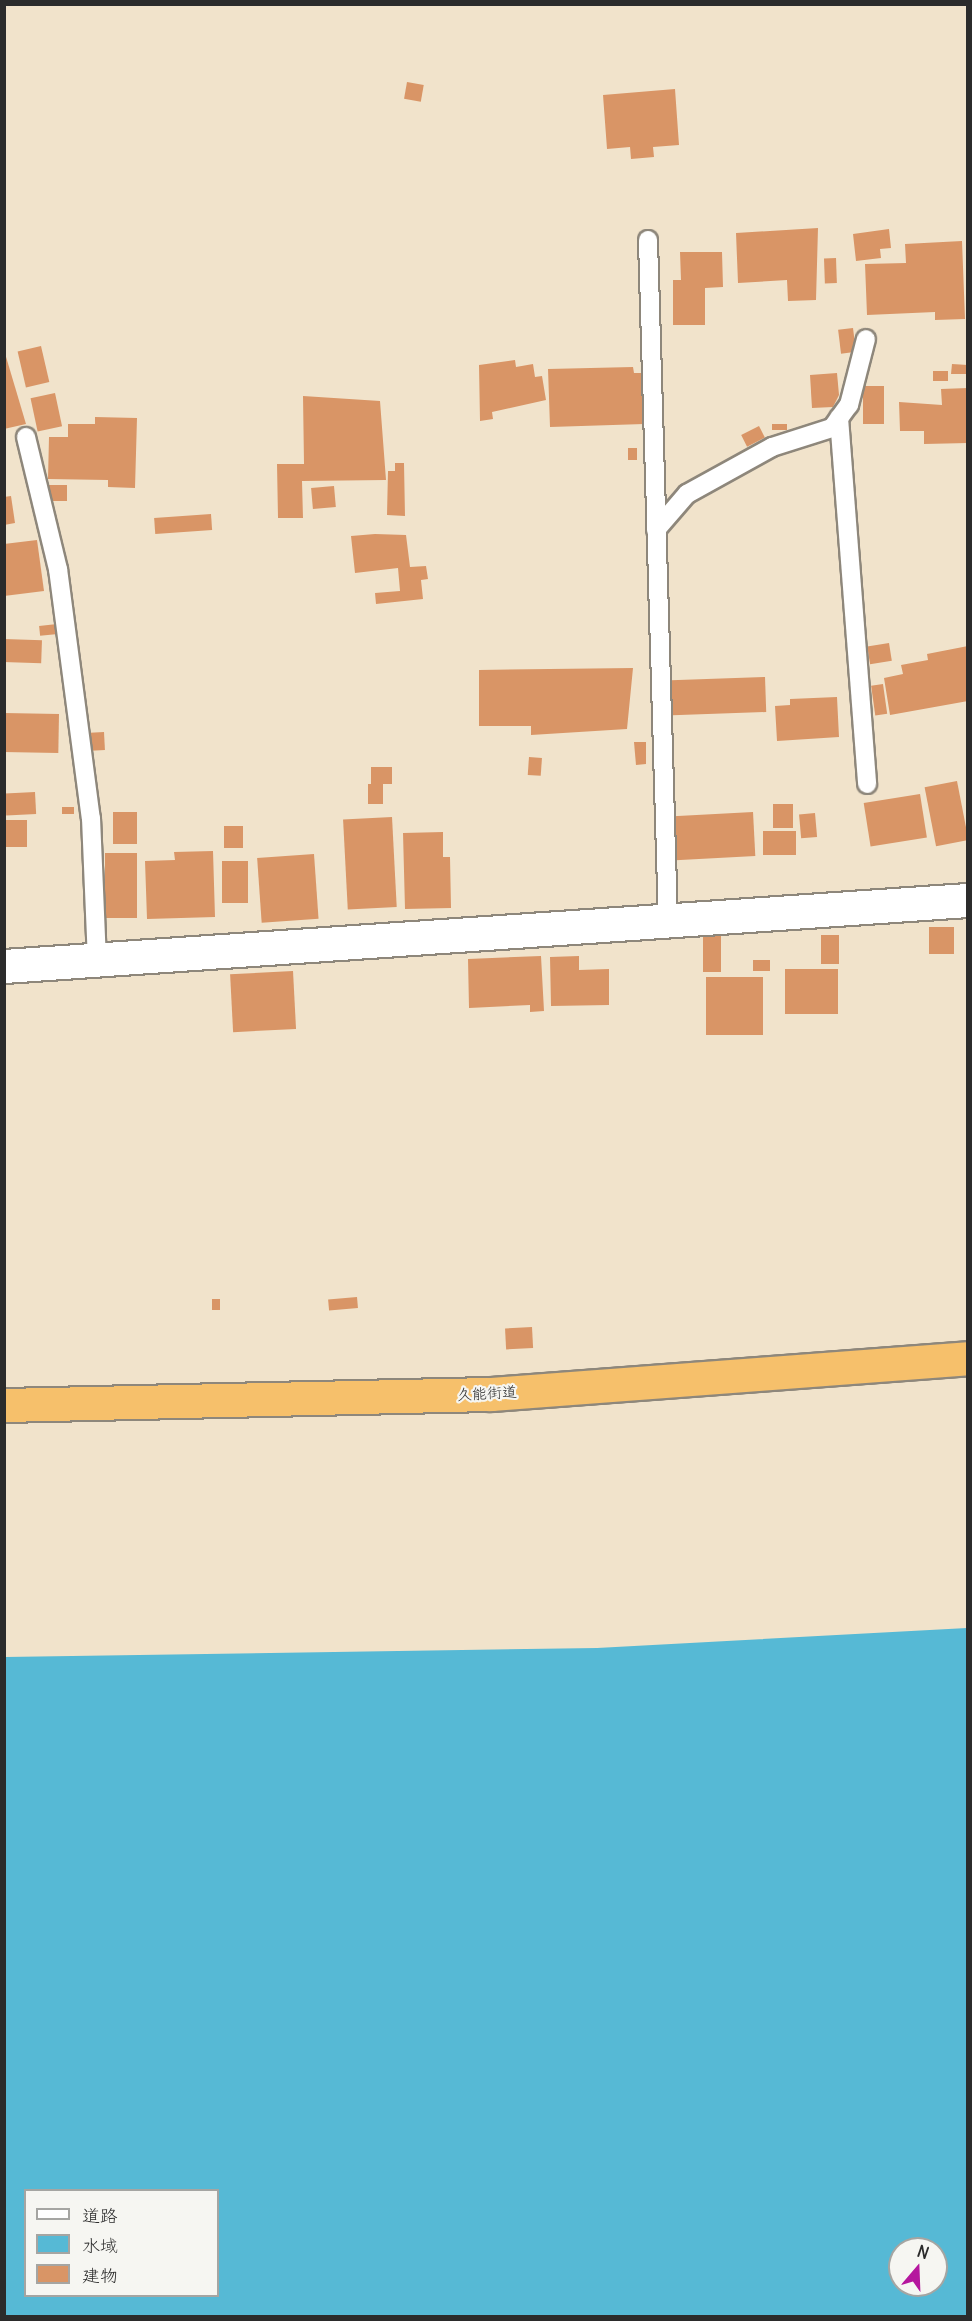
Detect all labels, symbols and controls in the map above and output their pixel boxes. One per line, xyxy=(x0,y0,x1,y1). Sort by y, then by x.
street label: 久能街道 xyxy=(457,1382,517,1404)
legend xyxy=(24,2189,219,2297)
text: 道路 xyxy=(82,2204,118,2227)
text: 水域 xyxy=(82,2234,118,2257)
north arrow xyxy=(888,2237,948,2297)
text: N xyxy=(915,2241,932,2263)
text: 建物 xyxy=(82,2264,118,2287)

